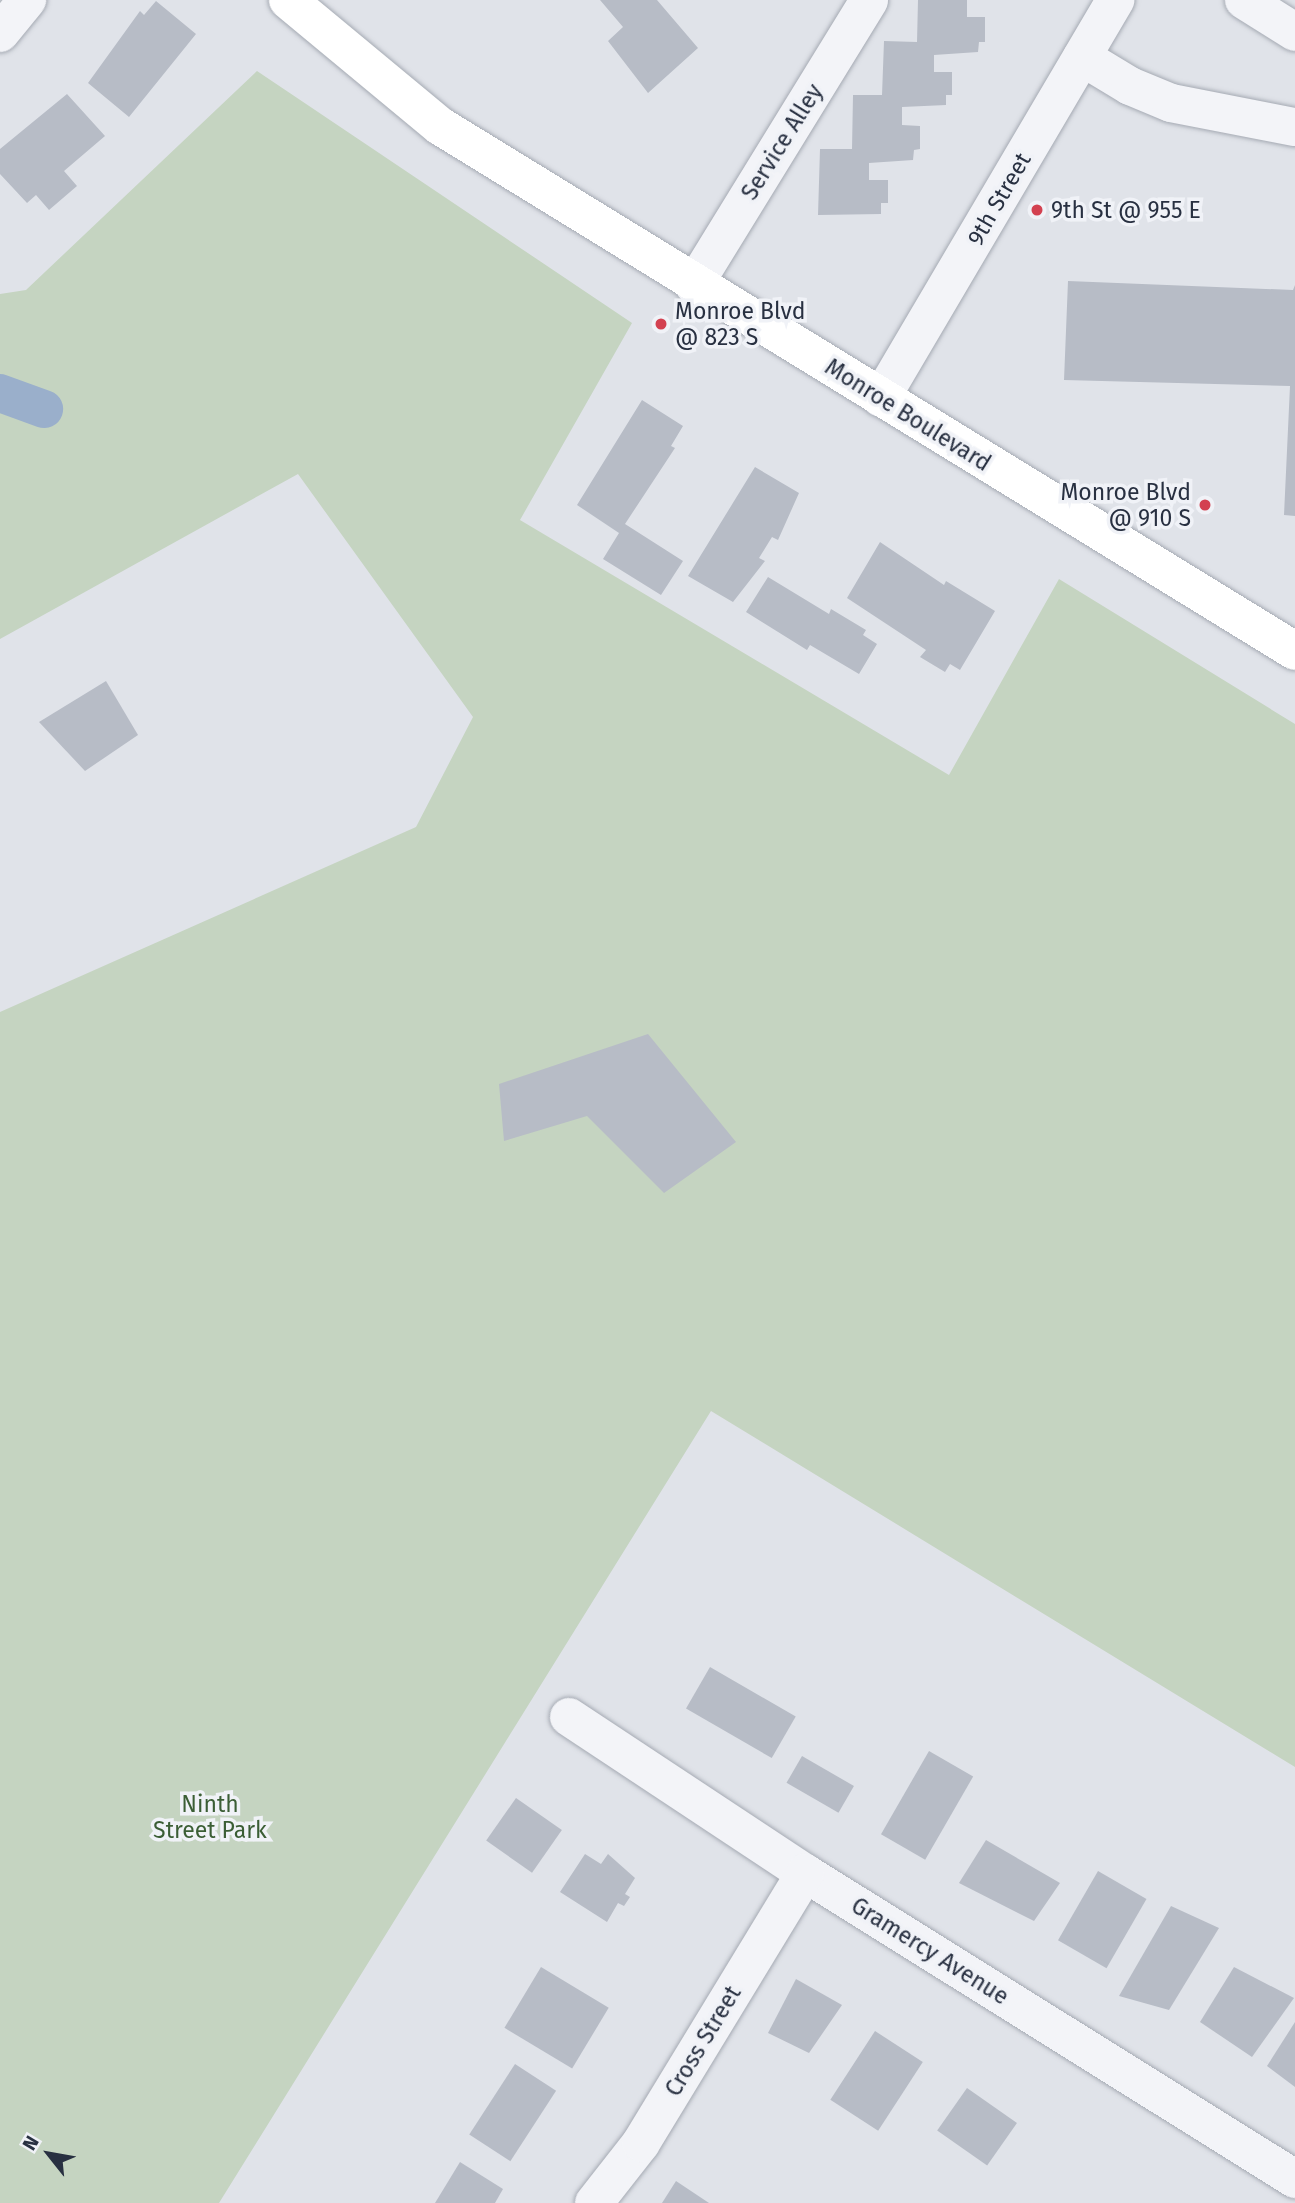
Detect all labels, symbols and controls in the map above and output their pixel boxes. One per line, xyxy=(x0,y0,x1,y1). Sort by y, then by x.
street label: Service Alley xyxy=(736,79,828,205)
street label: 9th Street xyxy=(961,148,1037,250)
place label: 9th St @ 955 E xyxy=(1051,196,1201,224)
marker: 9th St @ 955 E xyxy=(1029,202,1045,218)
place label: Monroe Blvd @ 823 S xyxy=(675,297,806,351)
marker: Monroe Blvd @ 823 S xyxy=(653,316,669,332)
street label: Monroe Boulevard xyxy=(820,353,996,477)
place label: Monroe Blvd @ 910 S xyxy=(1060,478,1191,532)
marker: Monroe Blvd @ 910 S xyxy=(1197,497,1213,513)
park label: Ninth Street Park xyxy=(153,1790,267,1844)
street label: Gramercy Avenue xyxy=(846,1892,1014,2010)
street label: Cross Street xyxy=(659,1981,747,2101)
north arrow xyxy=(14,2119,84,2189)
text: N xyxy=(17,2132,44,2154)

